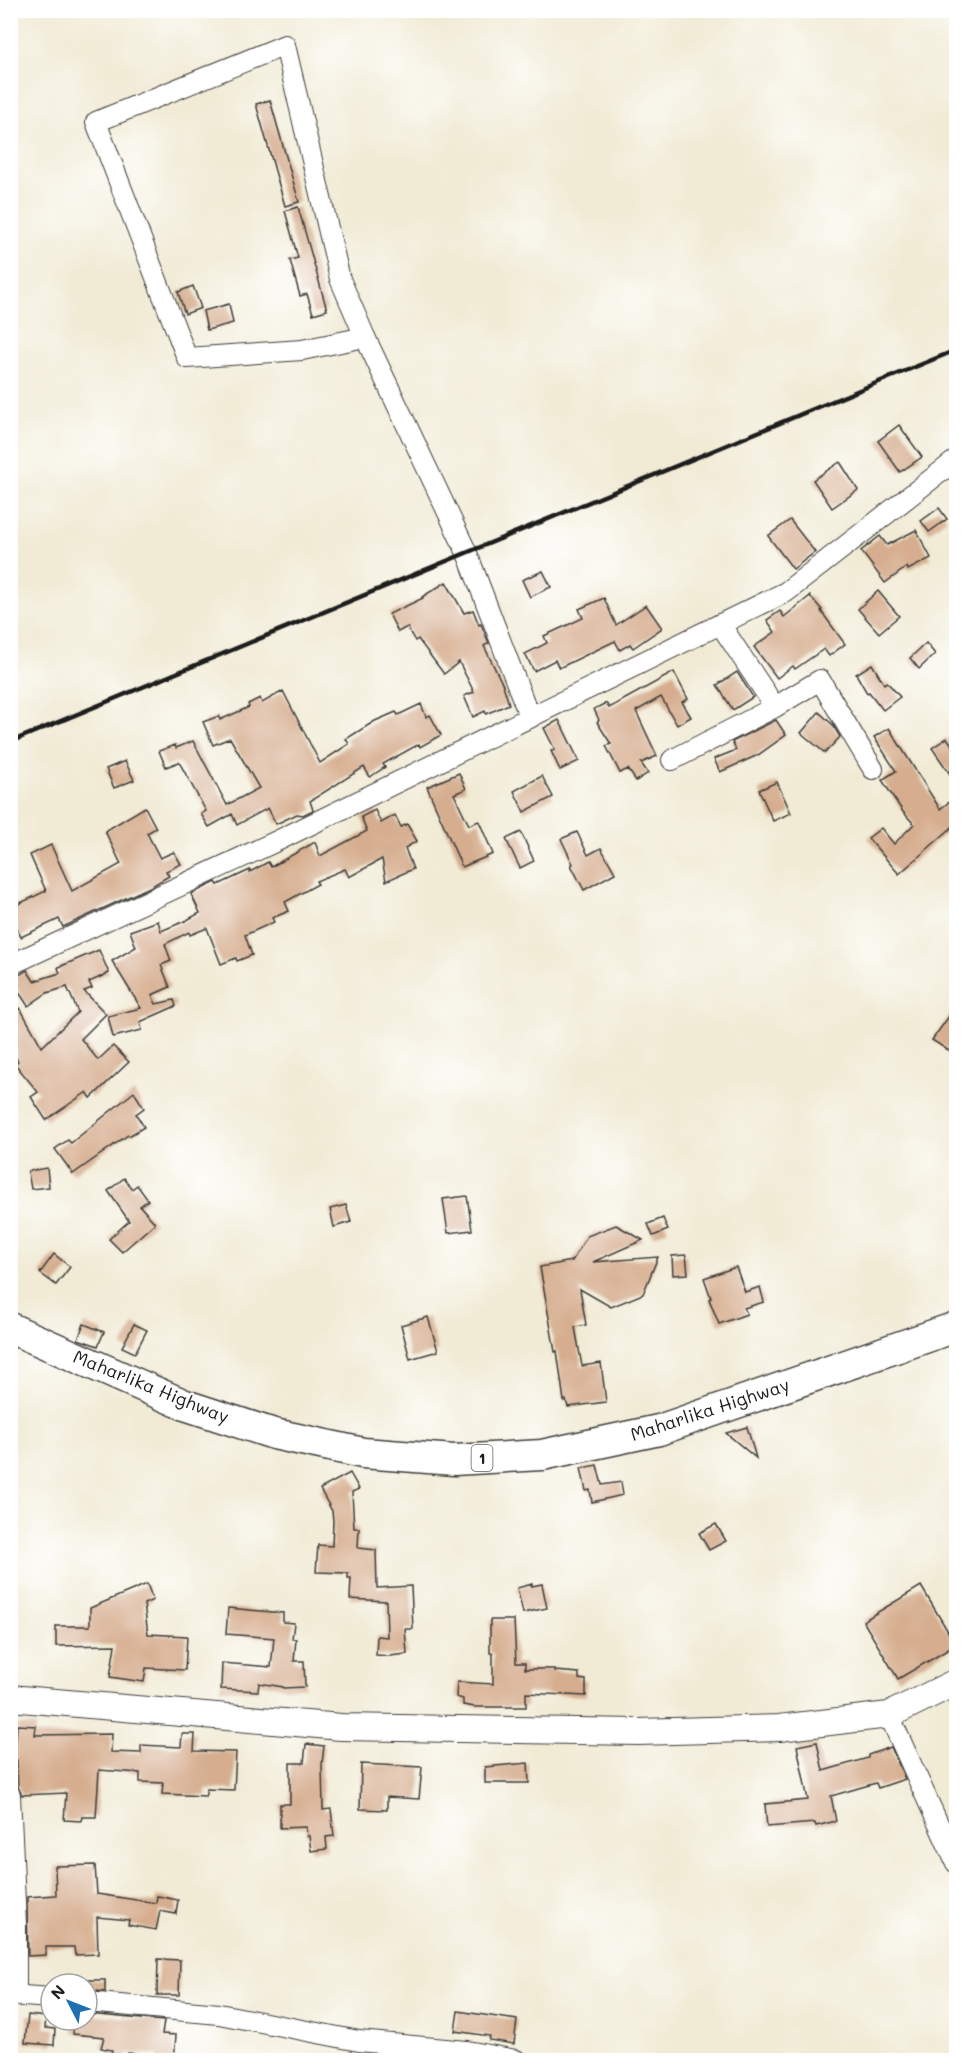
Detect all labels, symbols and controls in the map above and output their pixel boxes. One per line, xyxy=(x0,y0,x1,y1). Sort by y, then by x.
street label: Maharlika Highway xyxy=(70,1344,233,1428)
street label: Maharlika Highway xyxy=(627,1372,792,1446)
road number: 1 xyxy=(472,1445,492,1471)
north arrow xyxy=(39,1972,99,2032)
text: N xyxy=(46,1980,69,2003)

